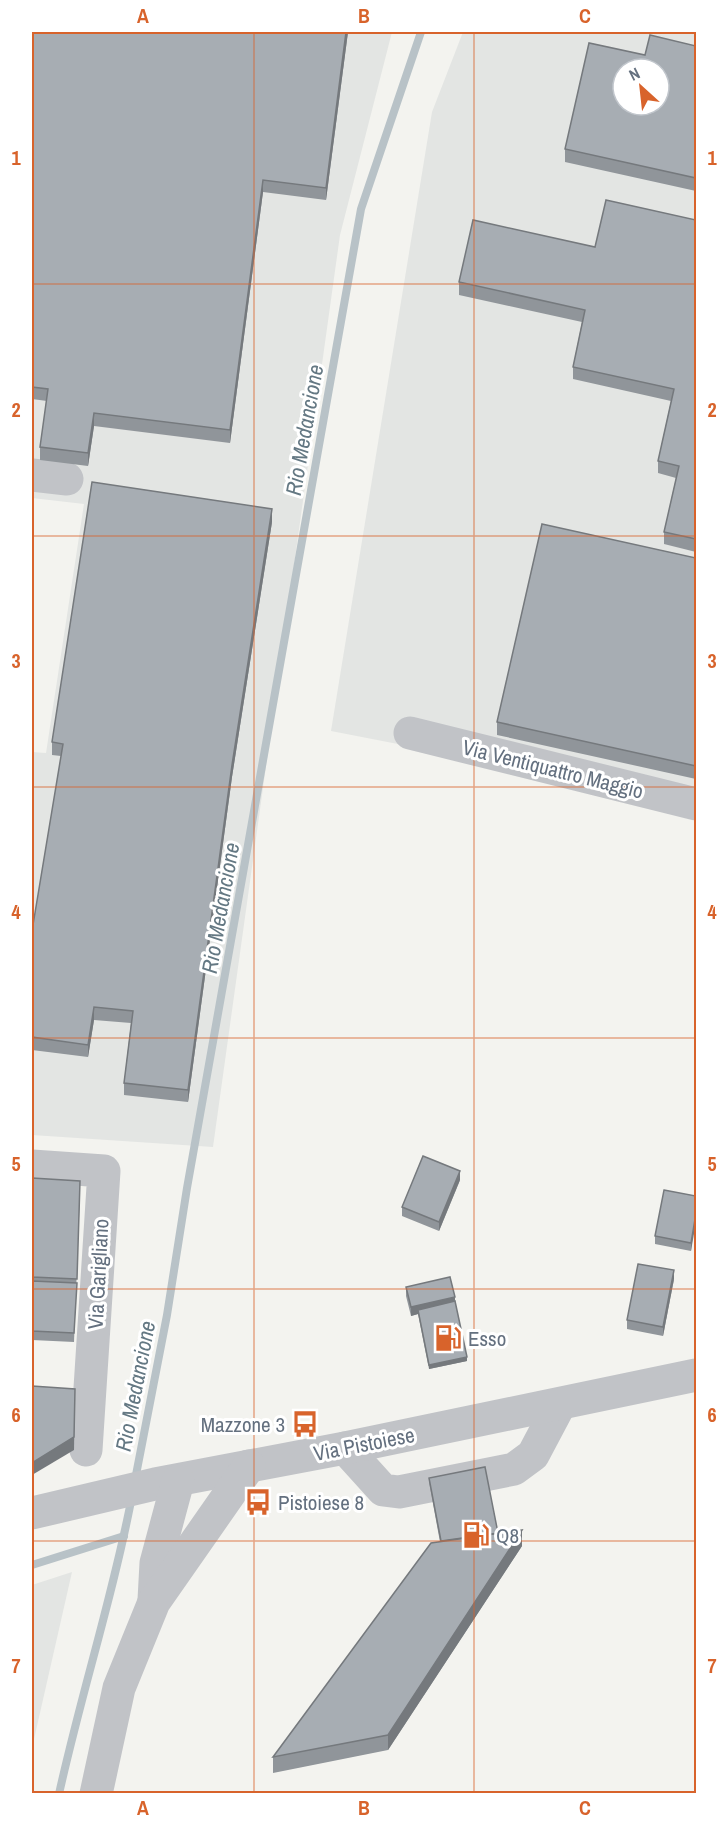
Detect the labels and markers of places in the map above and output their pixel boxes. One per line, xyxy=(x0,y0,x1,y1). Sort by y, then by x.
fuel station icon: Esso xyxy=(433,1323,463,1353)
place label: Esso xyxy=(468,1324,506,1353)
bus stop icon: Mazzone 3 xyxy=(290,1409,320,1439)
place label: Mazzone 3 xyxy=(201,1410,285,1439)
bus stop icon: Pistoiese 8 xyxy=(243,1487,273,1517)
place label: Pistoiese 8 xyxy=(278,1488,364,1517)
fuel station icon: Q8 xyxy=(461,1520,491,1550)
place label: Q8 xyxy=(496,1521,519,1550)

